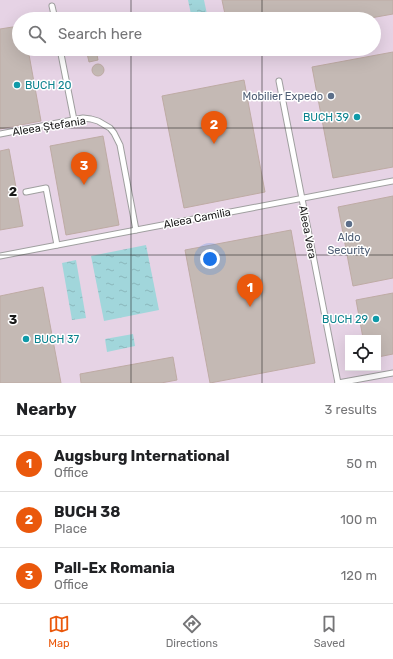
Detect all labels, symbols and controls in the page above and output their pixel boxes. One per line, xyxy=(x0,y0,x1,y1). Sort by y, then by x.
search box xyxy=(12,12,381,56)
icon: search xyxy=(26,23,48,45)
text: Search here xyxy=(58,25,142,43)
place label: BUCH 20 xyxy=(25,79,71,92)
marker: BUCH 20 xyxy=(12,80,22,90)
place label: Mobilier Expedo xyxy=(242,90,323,103)
marker: Mobilier Expedo xyxy=(326,91,336,101)
pin: 2 xyxy=(201,111,227,144)
place label: BUCH 39 xyxy=(303,111,349,124)
marker: BUCH 39 xyxy=(352,112,362,122)
street label: Aleea Ștefania xyxy=(12,114,87,139)
pin: 3 xyxy=(71,152,97,185)
text: 2 xyxy=(9,184,17,199)
street label: Aleea Vera xyxy=(296,204,319,260)
street label: Aleea Camilia xyxy=(162,206,232,231)
marker: Aldo Security xyxy=(344,219,354,229)
place label: Aldo Security xyxy=(328,231,370,257)
your location xyxy=(200,249,220,269)
pin: 1 xyxy=(237,274,263,307)
text: 3 xyxy=(9,312,18,327)
place label: BUCH 29 xyxy=(322,313,368,326)
marker: BUCH 29 xyxy=(371,314,381,324)
place label: BUCH 37 xyxy=(34,333,80,346)
marker: BUCH 37 xyxy=(21,334,31,344)
map controls xyxy=(345,335,381,371)
button: locate xyxy=(345,335,381,371)
text: Nearby xyxy=(16,399,77,419)
text: 3 results xyxy=(325,402,377,417)
text: Augsburg International xyxy=(54,447,229,465)
text: 1 xyxy=(26,456,32,471)
text: 50 m xyxy=(346,456,377,471)
text: Office xyxy=(54,465,88,480)
text: BUCH 38 xyxy=(54,503,120,521)
text: 2 xyxy=(25,512,33,527)
text: 100 m xyxy=(340,512,377,527)
text: Place xyxy=(54,521,87,536)
text: Pall-Ex Romania xyxy=(54,559,175,577)
text: 3 xyxy=(25,568,33,583)
text: 120 m xyxy=(341,568,377,583)
text: Office xyxy=(54,577,88,592)
tab: Map xyxy=(48,613,70,650)
tab: Directions xyxy=(166,613,218,650)
tab: Saved xyxy=(314,613,345,650)

